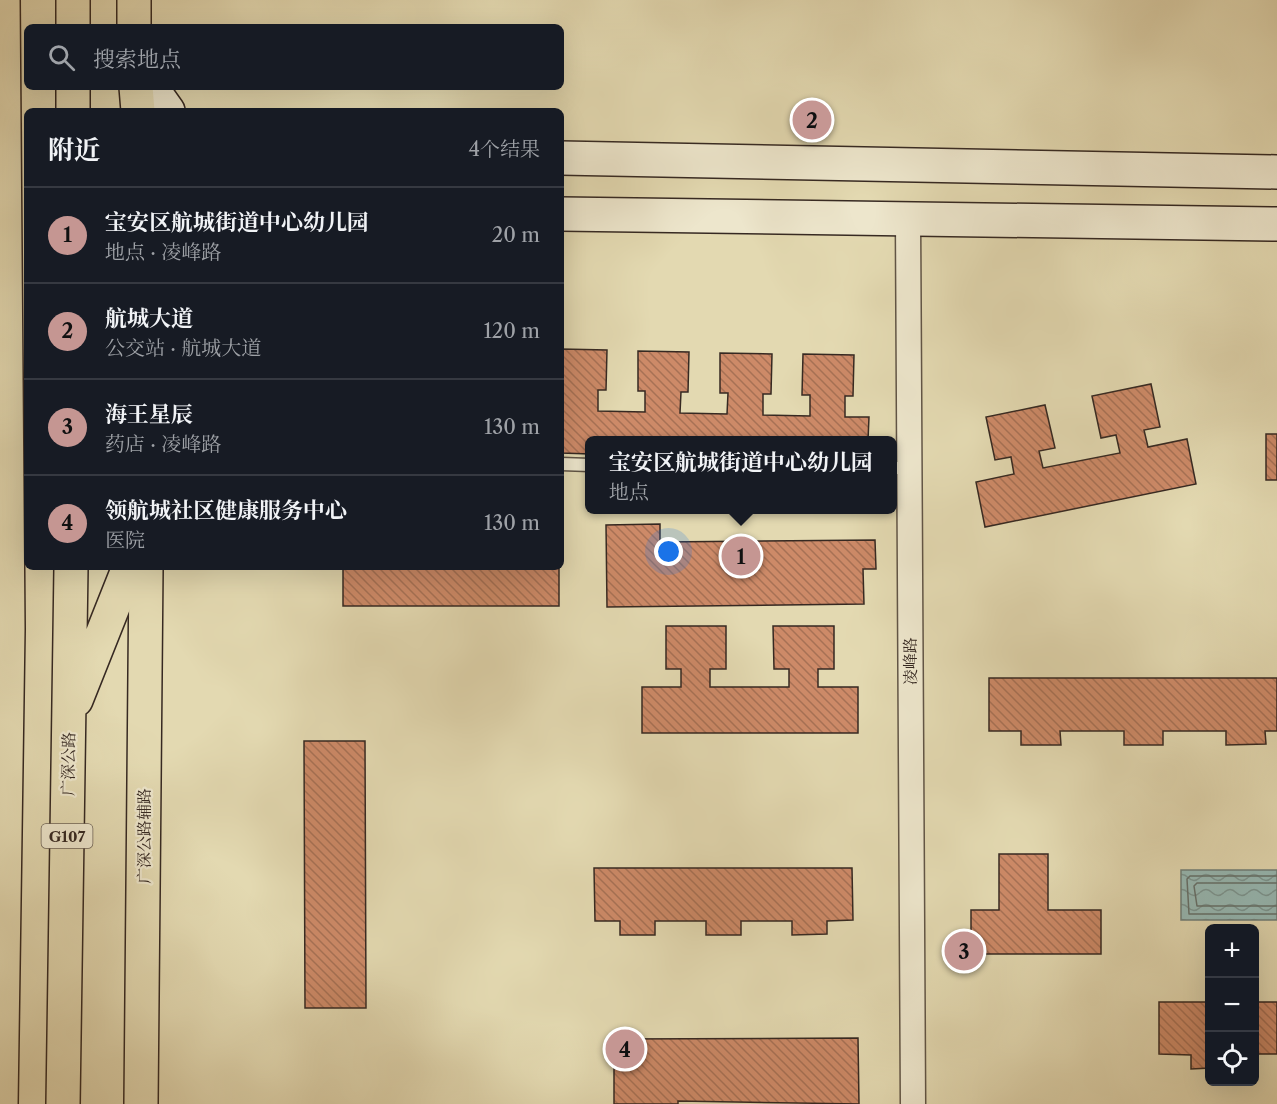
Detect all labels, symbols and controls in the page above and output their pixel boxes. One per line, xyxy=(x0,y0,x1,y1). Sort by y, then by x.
search box xyxy=(24,24,564,90)
icon: search xyxy=(45,41,78,74)
text: 搜索地点 xyxy=(93,46,181,73)
pin: 2 xyxy=(792,98,832,142)
text: 附近 xyxy=(48,134,100,166)
text: 4个结果 xyxy=(468,137,540,161)
text: 宝安区航城街道中心幼儿园 xyxy=(105,209,369,236)
text: 1 xyxy=(63,223,72,247)
text: 20 m xyxy=(492,223,540,247)
text: 地点 · 凌峰路 xyxy=(105,240,221,264)
text: 航城大道 xyxy=(105,305,193,332)
text: 2 xyxy=(62,319,73,343)
text: 120 m xyxy=(483,319,540,343)
text: 公交站 · 航城大道 xyxy=(105,336,261,360)
text: 海王星辰 xyxy=(105,401,193,428)
text: 3 xyxy=(62,415,73,439)
text: 130 m xyxy=(484,415,540,439)
text: 药店 · 凌峰路 xyxy=(105,432,221,456)
popup xyxy=(585,436,897,514)
text: 宝安区航城街道中心幼儿园 xyxy=(609,449,873,476)
text: 地点 xyxy=(609,480,649,504)
text: 领航城社区健康服务中心 xyxy=(105,497,347,524)
text: 4 xyxy=(62,511,73,535)
text: 130 m xyxy=(484,511,540,535)
text: 医院 xyxy=(105,528,145,552)
pin: 1 xyxy=(722,534,760,578)
your location xyxy=(654,537,683,566)
street label: 凌峰路 xyxy=(900,637,920,685)
street label: 广深公路 xyxy=(57,732,79,796)
street label: 广深公路辅路 xyxy=(134,788,154,884)
road number: G107 xyxy=(42,824,92,848)
map controls xyxy=(1205,924,1259,1086)
button: + xyxy=(1205,924,1259,978)
pin: 3 xyxy=(944,928,984,974)
button: − xyxy=(1205,978,1259,1032)
pin: 4 xyxy=(606,1026,644,1072)
button: locate xyxy=(1205,1032,1259,1086)

